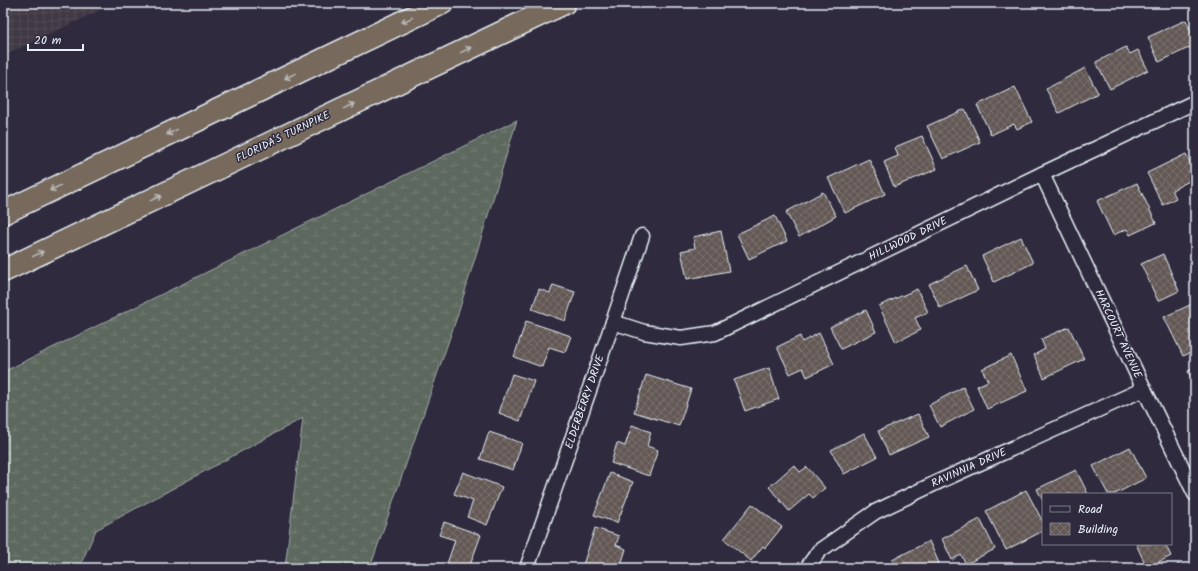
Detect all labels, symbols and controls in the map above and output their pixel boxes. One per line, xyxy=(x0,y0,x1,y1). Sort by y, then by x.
one-way arrow xyxy=(401,17,413,24)
scale bar xyxy=(28,26,83,52)
text: 20 m xyxy=(34,31,62,50)
one-way arrow xyxy=(460,46,472,53)
one-way arrow xyxy=(284,73,296,80)
one-way arrow xyxy=(342,102,354,109)
street label: FLORIDA'S TURNPIKE xyxy=(233,106,334,168)
one-way arrow xyxy=(167,129,179,136)
one-way arrow xyxy=(49,185,61,192)
one-way arrow xyxy=(149,194,161,201)
street label: HILLWOOD DRIVE xyxy=(866,212,951,266)
one-way arrow xyxy=(32,250,44,257)
street label: HARCOURT AVENUE xyxy=(1089,286,1147,382)
street label: ELDERBERRY DRIVE xyxy=(560,352,610,452)
street label: RAVINNIA DRIVE xyxy=(928,443,1010,493)
legend xyxy=(1042,493,1172,545)
text: Road xyxy=(1078,500,1103,519)
text: Building xyxy=(1078,520,1118,539)

